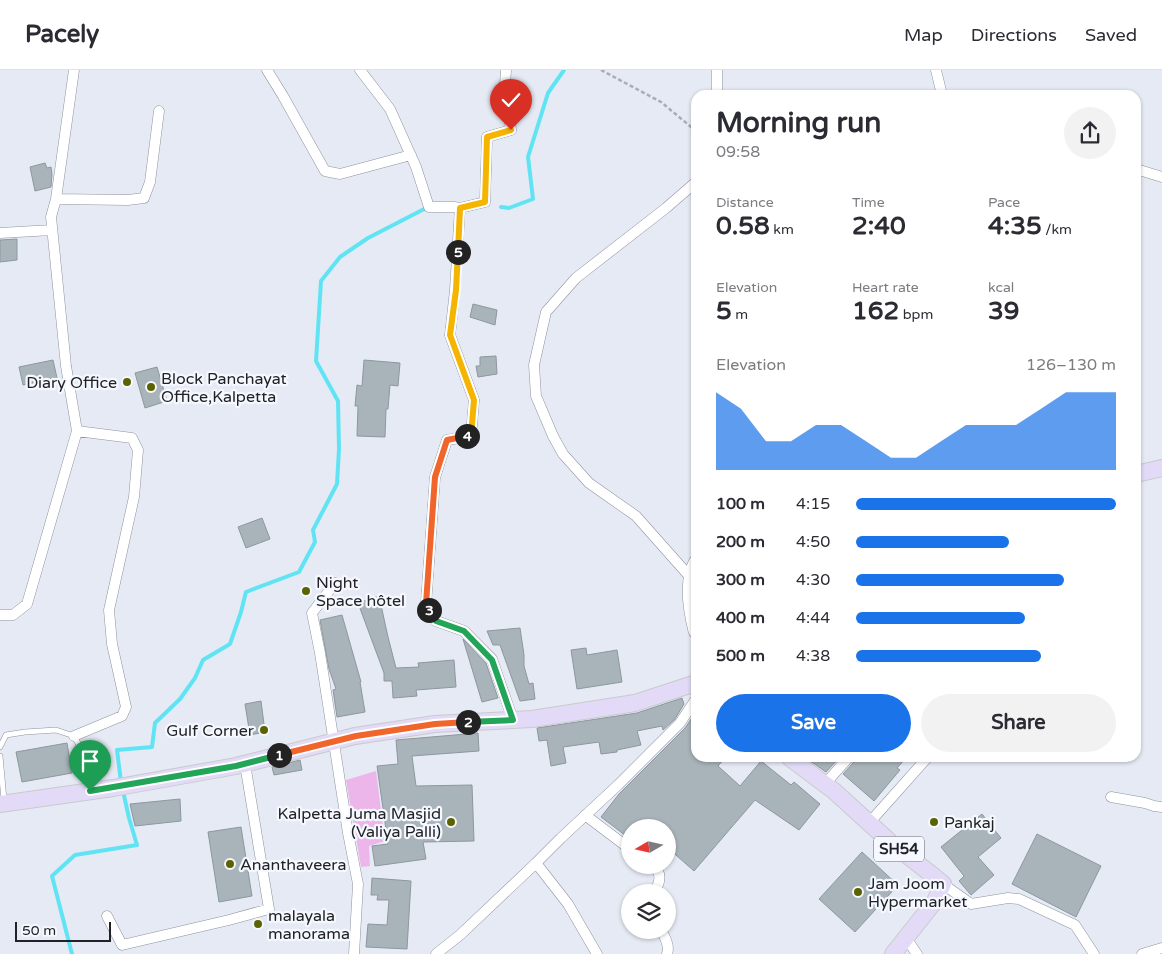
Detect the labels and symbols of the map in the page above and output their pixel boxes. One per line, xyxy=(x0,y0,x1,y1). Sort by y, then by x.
pin xyxy=(490,79,532,130)
pin: 5 xyxy=(446,240,470,264)
place label: Block Panchayat Office,Kalpetta xyxy=(161,369,287,407)
place label: Diary Office xyxy=(26,373,117,393)
marker: Diary Office xyxy=(121,376,133,388)
marker: Block Panchayat Office,Kalpetta xyxy=(145,381,157,393)
pin: 4 xyxy=(454,424,480,448)
place label: Night Space hôtel xyxy=(316,573,405,611)
marker: Night Space hôtel xyxy=(300,585,312,597)
pin: 3 xyxy=(416,598,442,622)
pin: 2 xyxy=(456,710,480,734)
place label: Gulf Corner xyxy=(166,721,255,741)
marker: Gulf Corner xyxy=(258,724,270,736)
pin xyxy=(69,740,111,791)
pin: 1 xyxy=(266,742,292,768)
place label: Kalpetta Juma Masjid (Valiya Palli) xyxy=(277,804,441,842)
place label: Pankaj xyxy=(944,813,995,833)
marker: Kalpetta Juma Masjid (Valiya Palli) xyxy=(445,816,457,828)
marker: Pankaj xyxy=(928,816,940,828)
north arrow xyxy=(621,819,676,874)
road number: SH54 xyxy=(874,836,924,862)
place label: Ananthaveera xyxy=(240,855,346,875)
marker: Ananthaveera xyxy=(224,858,236,870)
place label: Jam Joom Hypermarket xyxy=(868,874,967,912)
marker: Jam Joom Hypermarket xyxy=(852,886,864,898)
place label: malayala manorama xyxy=(268,906,350,944)
marker: malayala manorama xyxy=(252,918,264,930)
scale bar xyxy=(15,919,111,942)

